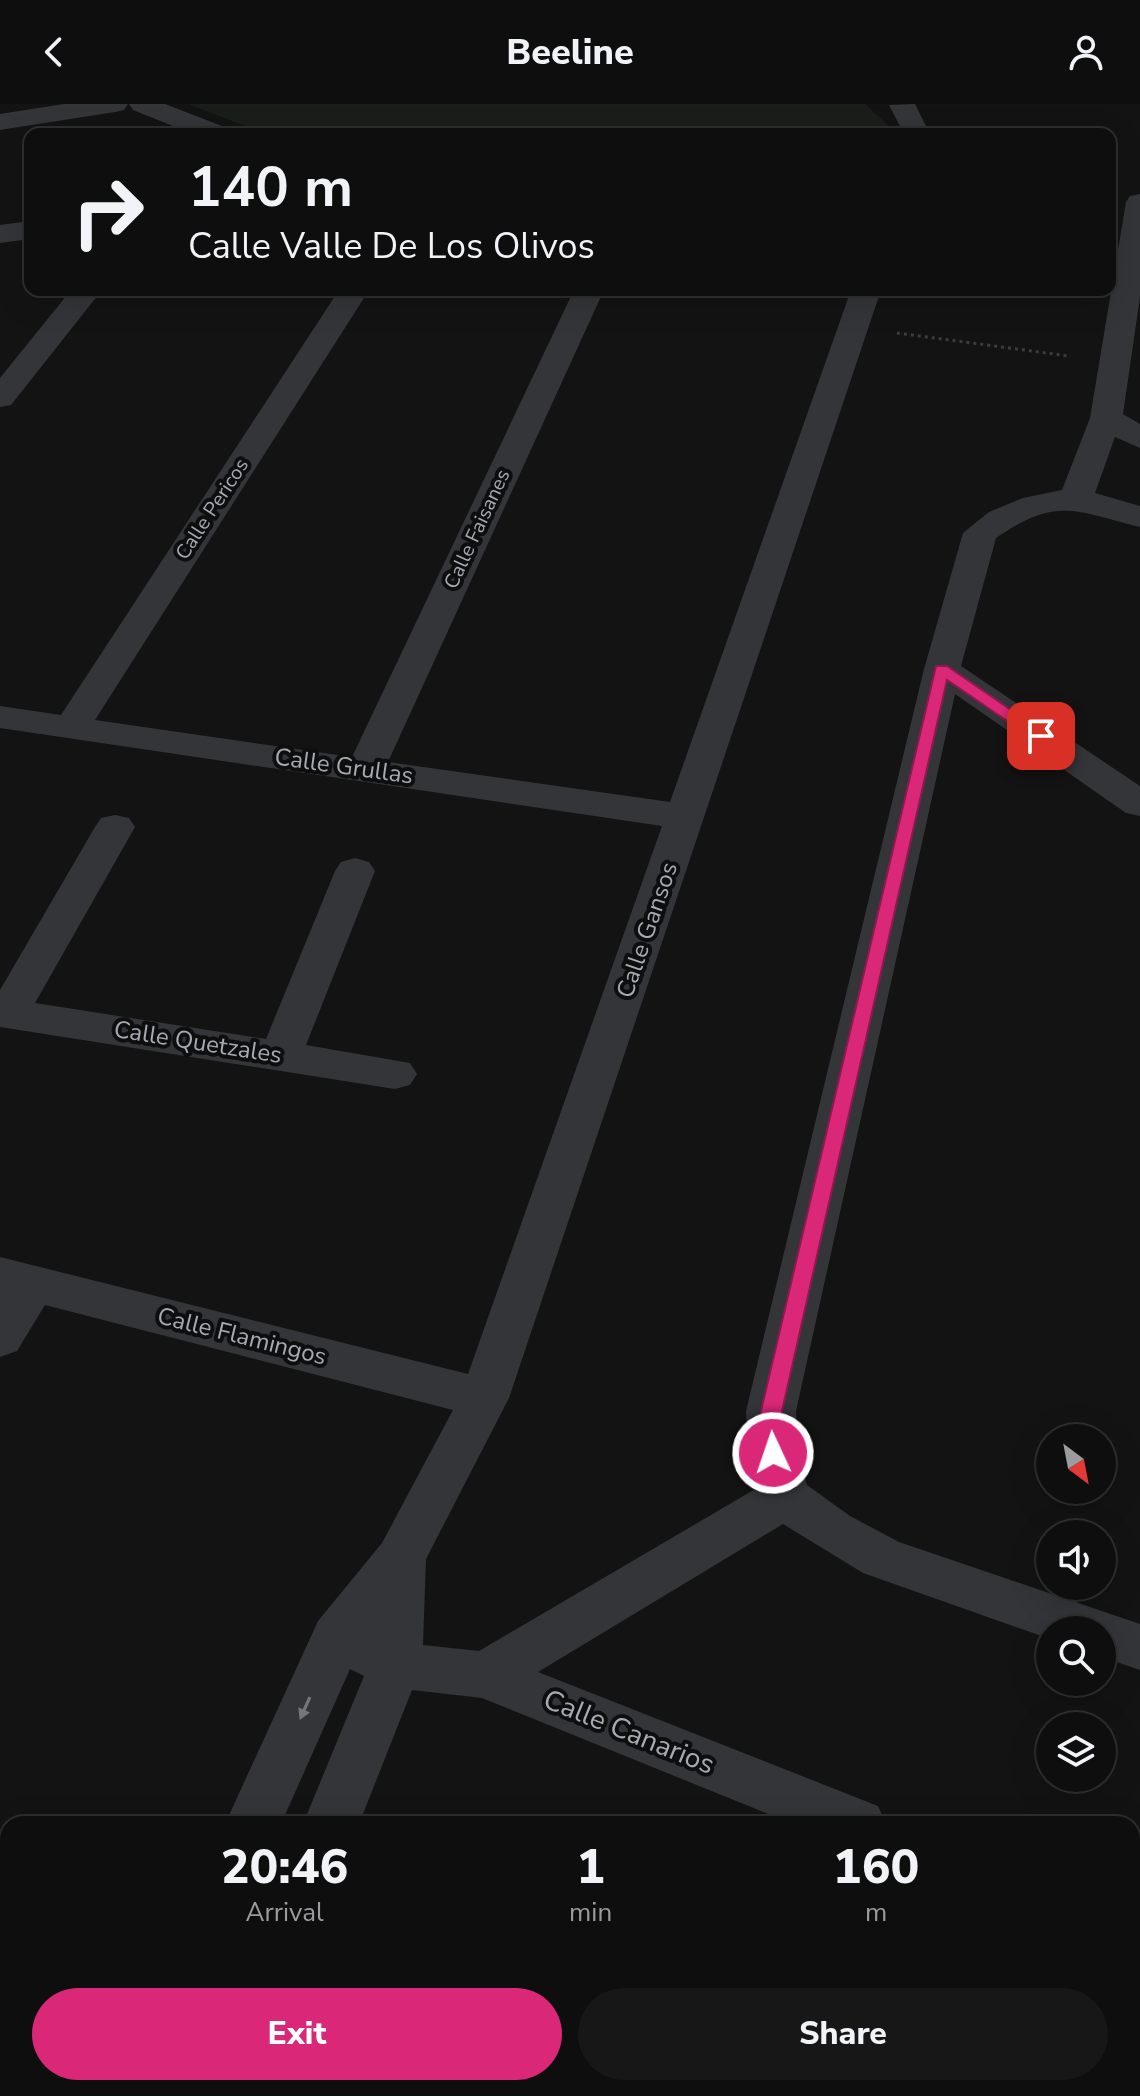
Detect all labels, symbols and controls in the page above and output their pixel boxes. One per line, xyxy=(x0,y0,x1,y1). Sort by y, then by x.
text: Beeline xyxy=(506,28,634,77)
icon: back xyxy=(32,30,76,74)
icon: person xyxy=(1064,30,1108,74)
text: 140 m xyxy=(188,149,353,226)
icon: right xyxy=(56,160,160,264)
text: Calle Valle De Los Olivos xyxy=(188,222,595,271)
street label: Calle Pericos xyxy=(169,453,255,565)
street label: Calle Faisanes xyxy=(438,465,516,593)
pin xyxy=(1007,702,1075,770)
icon: arrive xyxy=(1019,714,1063,758)
street label: Calle Grullas xyxy=(273,740,415,792)
street label: Calle Gansos xyxy=(609,858,685,1002)
street label: Calle Quetzales xyxy=(112,1013,284,1071)
street label: Calle Flamingos xyxy=(154,1300,330,1372)
position arrow xyxy=(731,1411,815,1495)
north arrow xyxy=(1036,1424,1116,1504)
map controls xyxy=(1036,1424,1116,1792)
button: sound xyxy=(1036,1520,1116,1600)
button: search xyxy=(1036,1616,1116,1696)
street label: Calle Canarios xyxy=(538,1680,720,1784)
one-way arrow xyxy=(298,1696,312,1720)
button: layers xyxy=(1036,1712,1116,1792)
text: 20:46 xyxy=(221,1834,348,1900)
text: 1 xyxy=(576,1834,605,1900)
text: 160 xyxy=(833,1834,919,1900)
text: Arrival xyxy=(245,1895,324,1930)
text: min xyxy=(569,1895,612,1930)
text: m xyxy=(865,1895,887,1930)
button: Exit xyxy=(32,1988,562,2080)
button: Share xyxy=(578,1988,1108,2080)

